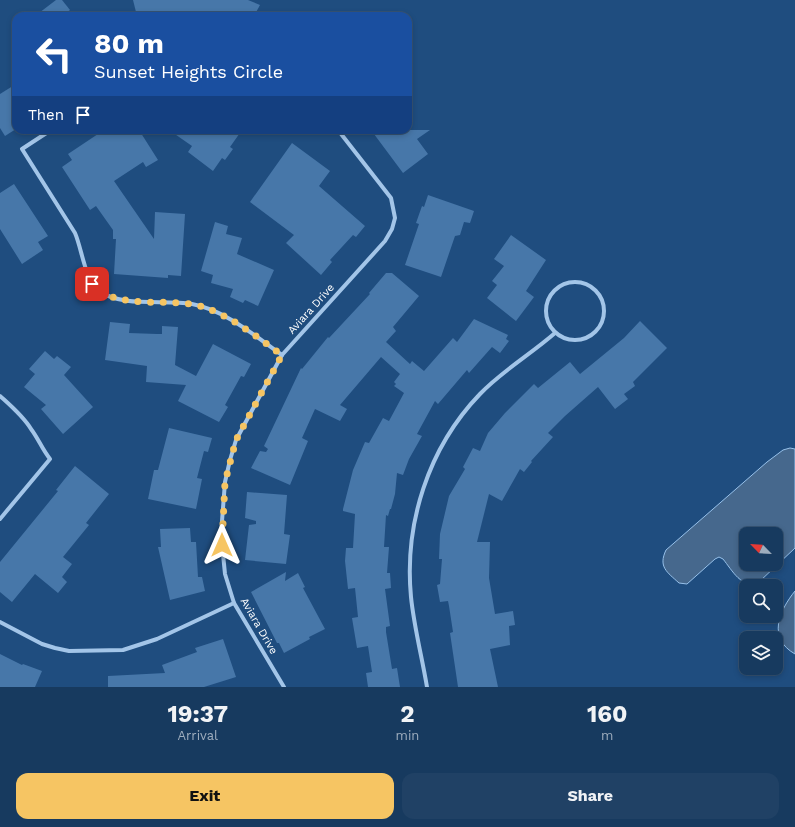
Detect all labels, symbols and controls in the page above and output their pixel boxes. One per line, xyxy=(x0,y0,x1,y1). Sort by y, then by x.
text: 80 m xyxy=(94,27,164,60)
icon: left xyxy=(28,28,80,80)
text: Sunset Heights Circle xyxy=(94,61,283,82)
icon: arrive xyxy=(72,104,94,126)
text: Then xyxy=(28,106,64,124)
pin xyxy=(75,267,109,301)
icon: arrive xyxy=(81,273,103,295)
street label: Aviara Drive xyxy=(285,281,337,337)
position arrow xyxy=(201,524,243,566)
north arrow xyxy=(739,527,783,571)
map controls xyxy=(739,527,783,675)
button: search xyxy=(739,579,783,623)
street label: Aviara Drive xyxy=(238,595,280,657)
button: layers xyxy=(739,631,783,675)
text: 19:37 xyxy=(167,700,228,728)
text: 2 xyxy=(400,700,415,728)
text: 160 xyxy=(587,700,627,728)
text: Arrival xyxy=(177,728,218,743)
text: min xyxy=(396,728,419,743)
text: m xyxy=(601,728,613,743)
button: Exit xyxy=(16,773,394,819)
button: Share xyxy=(402,773,779,819)

